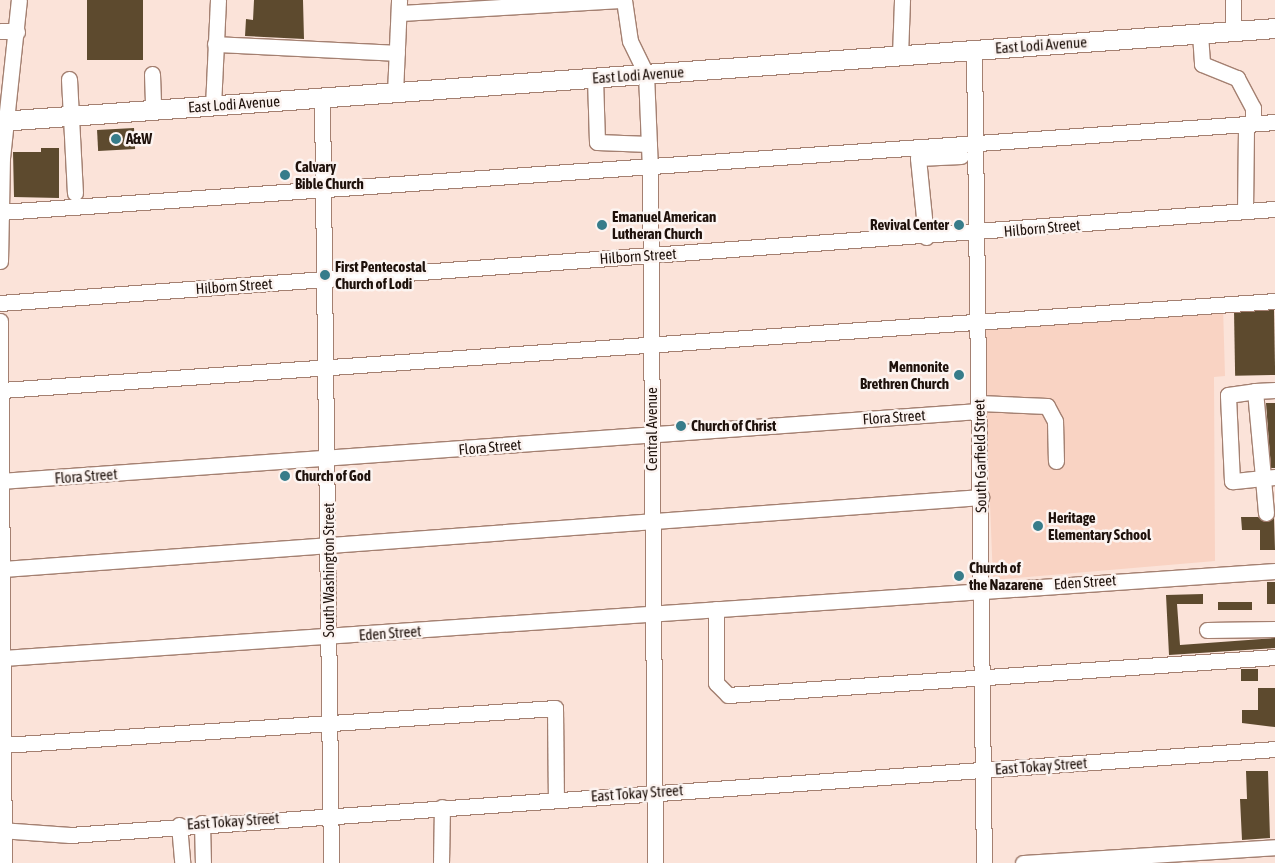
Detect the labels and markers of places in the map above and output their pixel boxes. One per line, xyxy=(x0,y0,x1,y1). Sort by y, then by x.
place label: A&W xyxy=(126,130,152,148)
marker: A&W xyxy=(110,133,122,145)
place label: Calvary Bible Church xyxy=(295,157,364,192)
marker: Calvary Bible Church xyxy=(279,169,291,181)
place label: Emanuel American Lutheran Church xyxy=(612,207,716,242)
place label: Revival Center xyxy=(870,216,949,234)
marker: Emanuel American Lutheran Church xyxy=(596,219,608,231)
marker: Revival Center xyxy=(953,219,965,231)
place label: First Pentecostal Church of Lodi xyxy=(335,257,426,292)
marker: First Pentecostal Church of Lodi xyxy=(319,269,331,281)
place label: Mennonite Brethren Church xyxy=(860,357,949,392)
marker: Mennonite Brethren Church xyxy=(953,369,965,381)
place label: Church of Christ xyxy=(691,417,776,435)
marker: Church of Christ xyxy=(675,420,687,432)
place label: Church of God xyxy=(295,467,371,485)
marker: Church of God xyxy=(279,470,291,482)
place label: Heritage Elementary School xyxy=(1048,508,1151,543)
marker: Heritage Elementary School xyxy=(1032,520,1044,532)
place label: Church of the Nazarene xyxy=(969,558,1043,593)
marker: Church of the Nazarene xyxy=(953,570,965,582)

